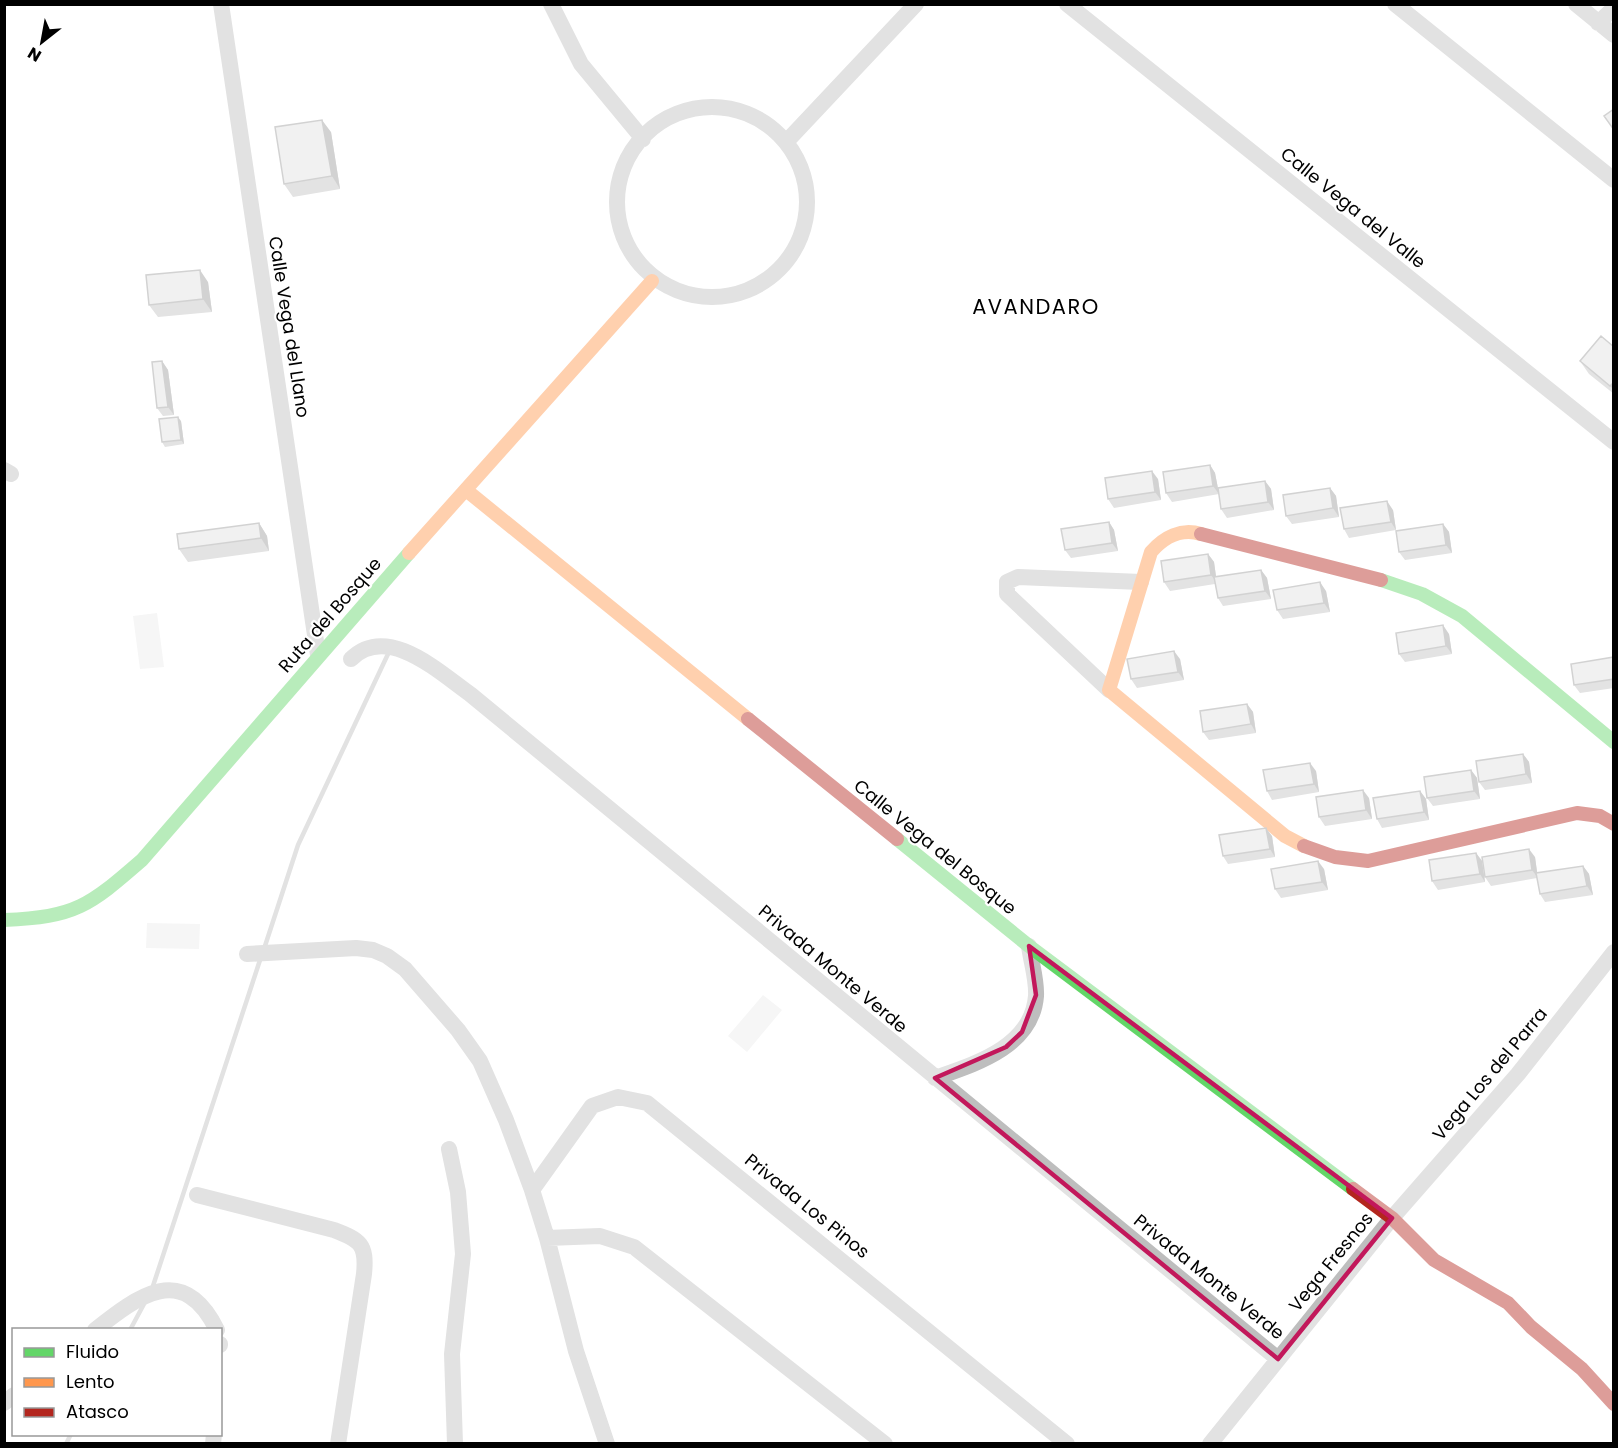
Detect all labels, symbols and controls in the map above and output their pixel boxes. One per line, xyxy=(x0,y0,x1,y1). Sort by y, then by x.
north arrow xyxy=(12,12,72,72)
text: N xyxy=(23,41,46,67)
street label: Calle Vega del Valle xyxy=(1275,141,1431,274)
street label: Calle Vega del Llano xyxy=(263,234,316,419)
district label: AVANDARO xyxy=(972,292,1100,321)
street label: Ruta del Bosque xyxy=(273,552,387,678)
street label: Calle Vega del Bosque xyxy=(849,773,1022,920)
street label: Privada Monte Verde xyxy=(754,899,913,1038)
street label: Vega Los del Parra xyxy=(1426,1002,1553,1146)
street label: Privada Los Pinos xyxy=(740,1148,875,1264)
street label: Vega Fresnos xyxy=(1283,1207,1378,1317)
street label: Privada Monte Verde xyxy=(1129,1208,1290,1345)
legend xyxy=(12,1328,222,1436)
text: Fluido xyxy=(66,1339,119,1364)
text: Lento xyxy=(66,1369,115,1394)
text: Atasco xyxy=(66,1399,129,1424)

